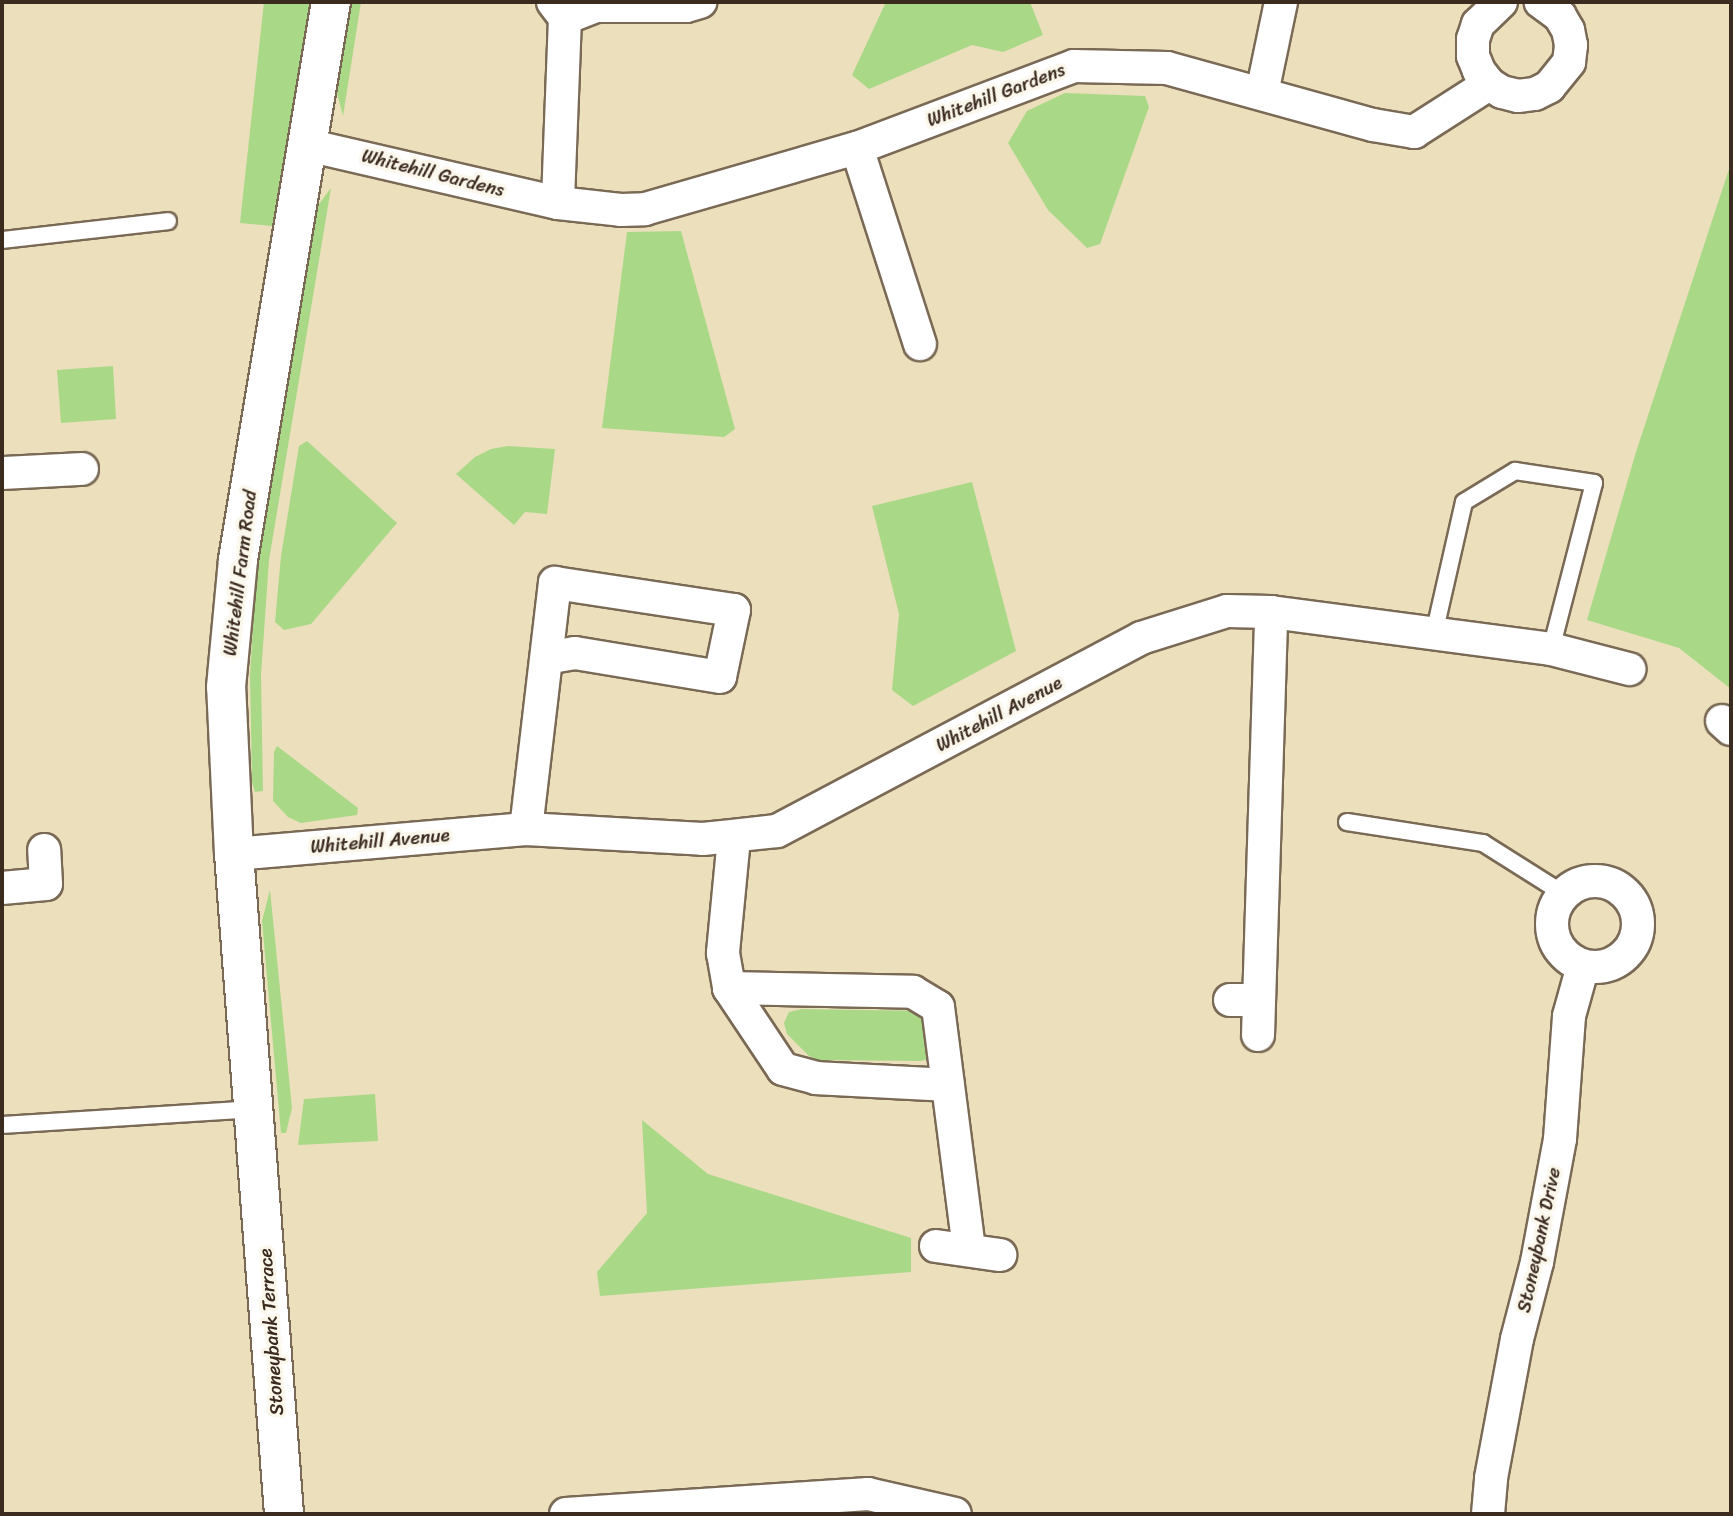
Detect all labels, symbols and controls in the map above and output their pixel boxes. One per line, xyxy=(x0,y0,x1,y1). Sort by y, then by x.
street label: Whitehill Gardens xyxy=(923,58,1069,132)
street label: Whitehill Gardens xyxy=(359,144,507,202)
street label: Whitehill Farm Road xyxy=(219,489,261,657)
street label: Whitehill Avenue xyxy=(932,671,1066,757)
street label: Whitehill Avenue xyxy=(310,824,450,858)
street label: Stoneybank Drive xyxy=(1512,1165,1566,1315)
street label: Stoneybank Terrace xyxy=(254,1248,288,1416)

